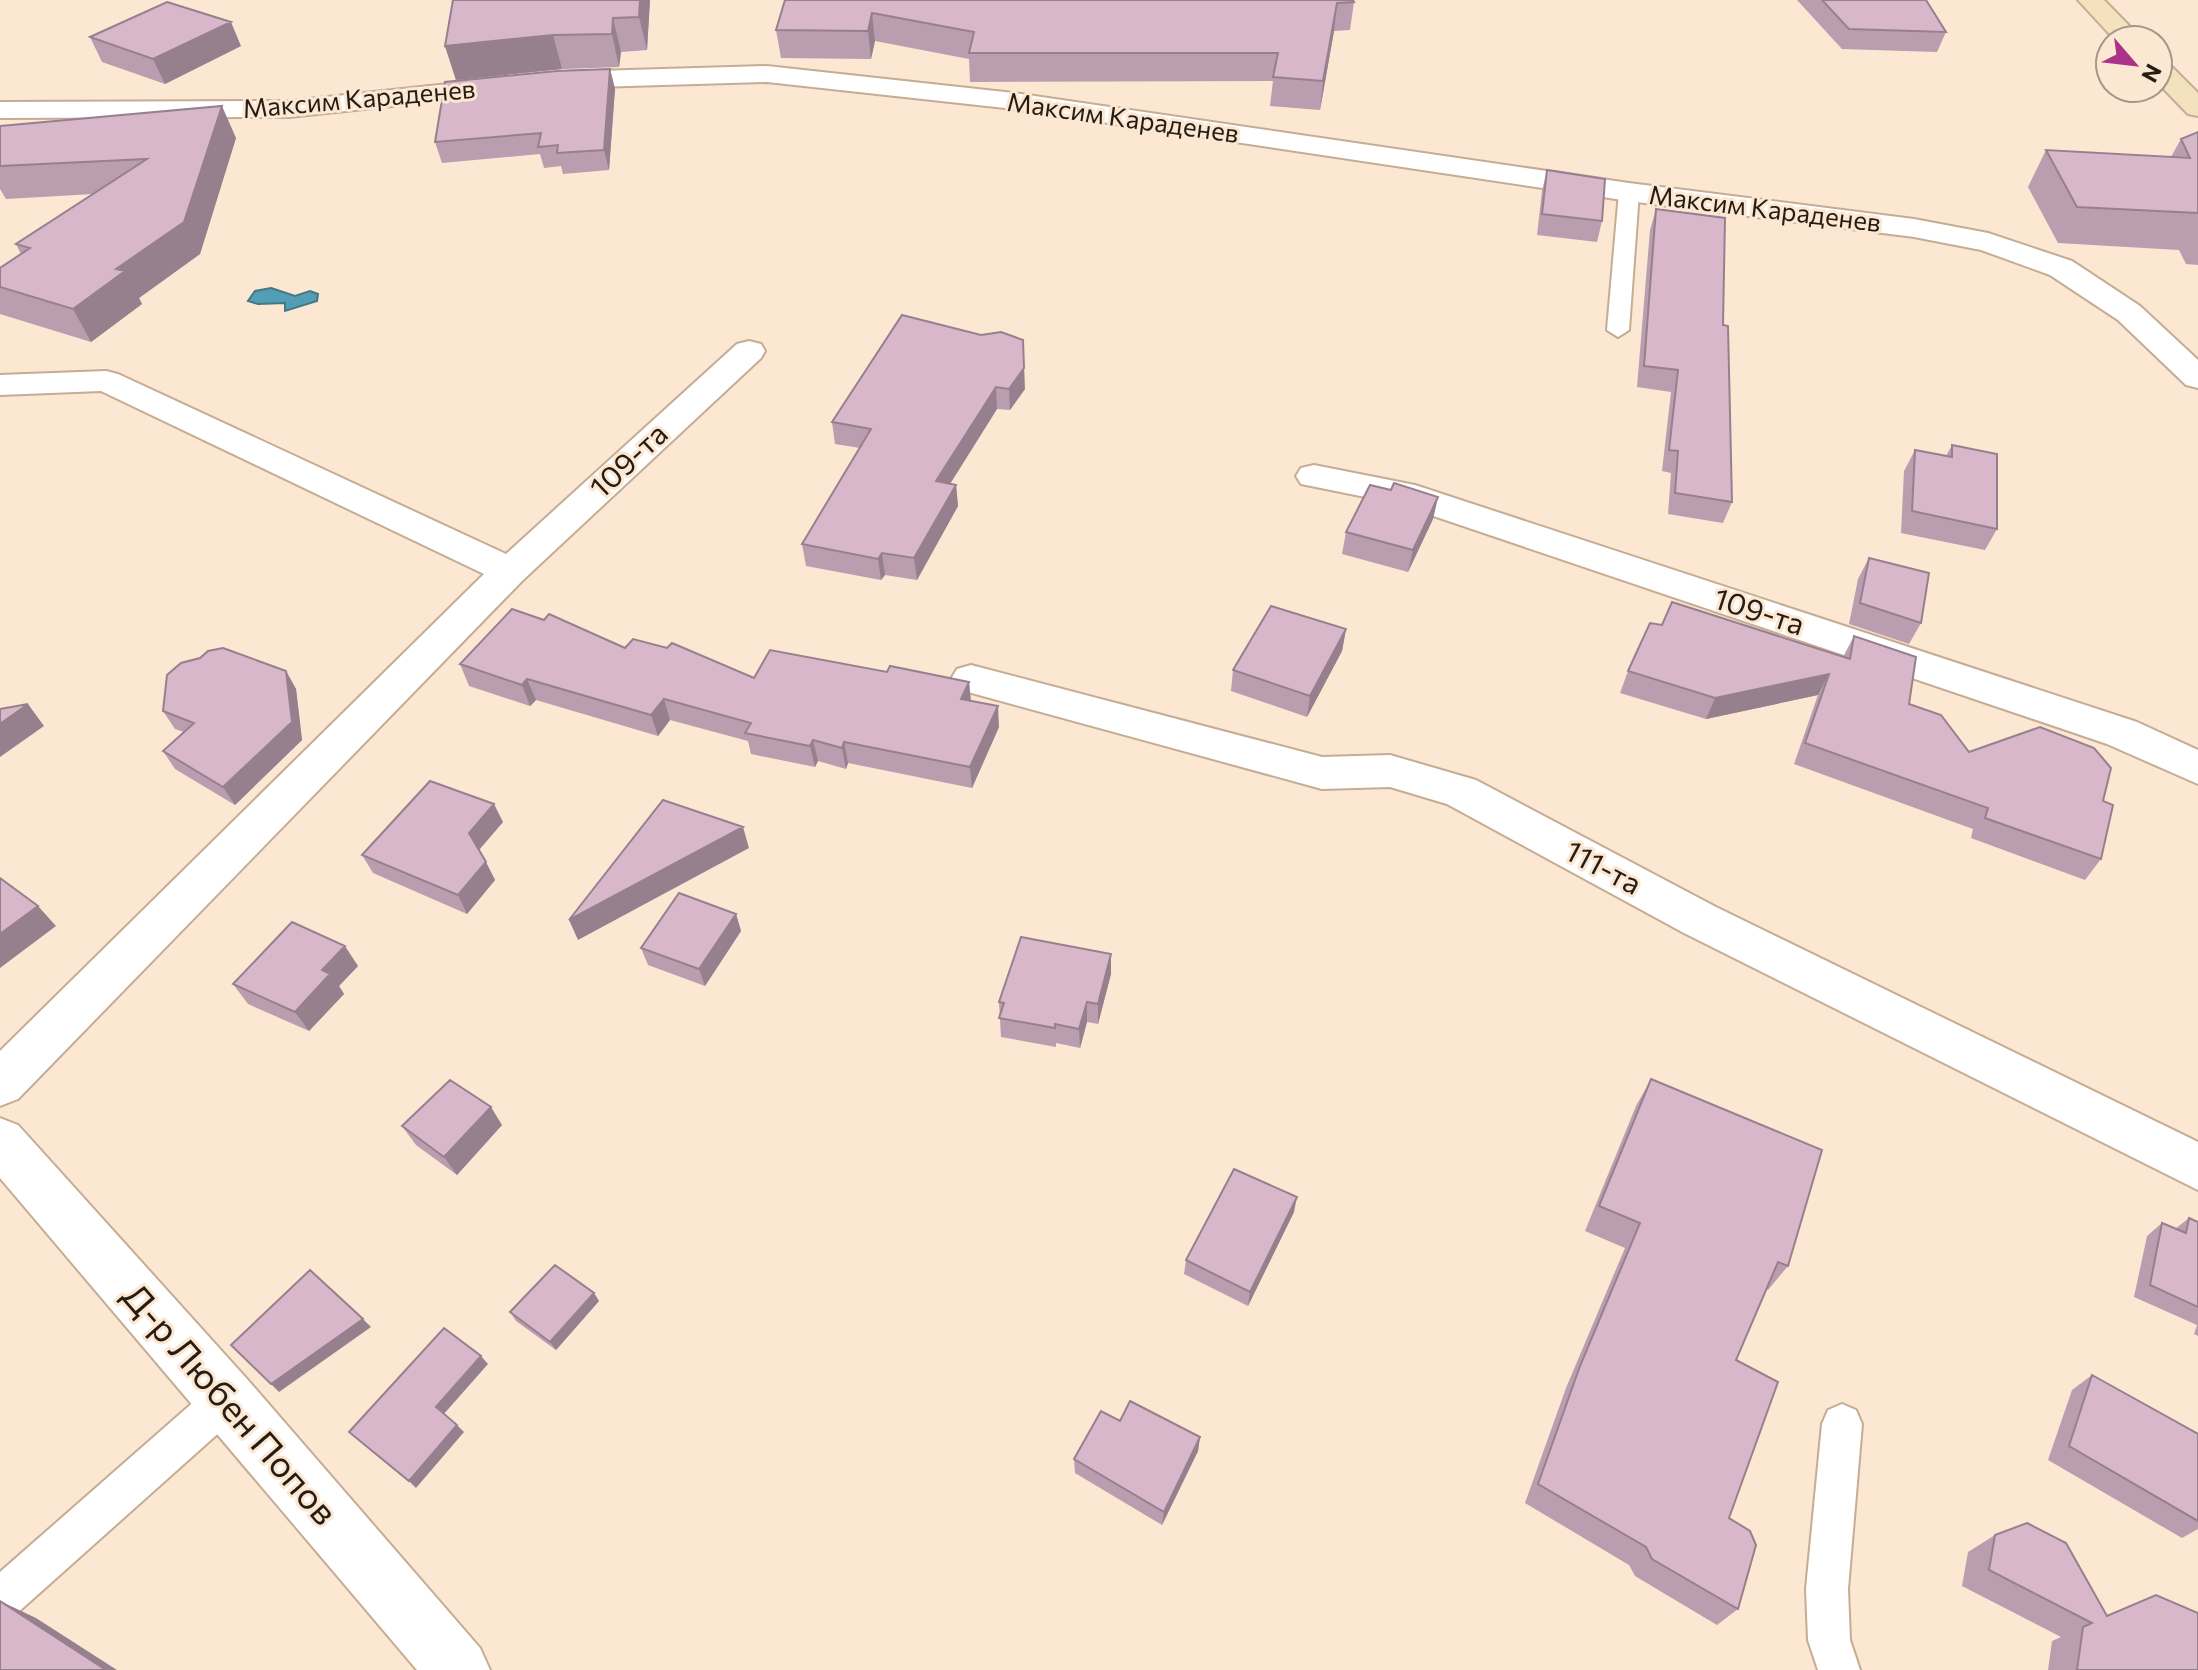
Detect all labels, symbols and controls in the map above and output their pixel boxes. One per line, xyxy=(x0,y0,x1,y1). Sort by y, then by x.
north arrow xyxy=(2094,24,2174,104)
text: N xyxy=(2136,60,2168,87)
street label: Максим Караденев xyxy=(241,72,477,123)
street label: Максим Караденев xyxy=(1005,85,1241,148)
street label: Максим Караденев xyxy=(1647,178,1883,237)
street label: 109-та xyxy=(581,414,674,504)
street label: 109-та xyxy=(1710,578,1810,642)
street label: 111-та xyxy=(1560,830,1649,901)
street label: Д-р Любен Попов xyxy=(115,1273,348,1532)

